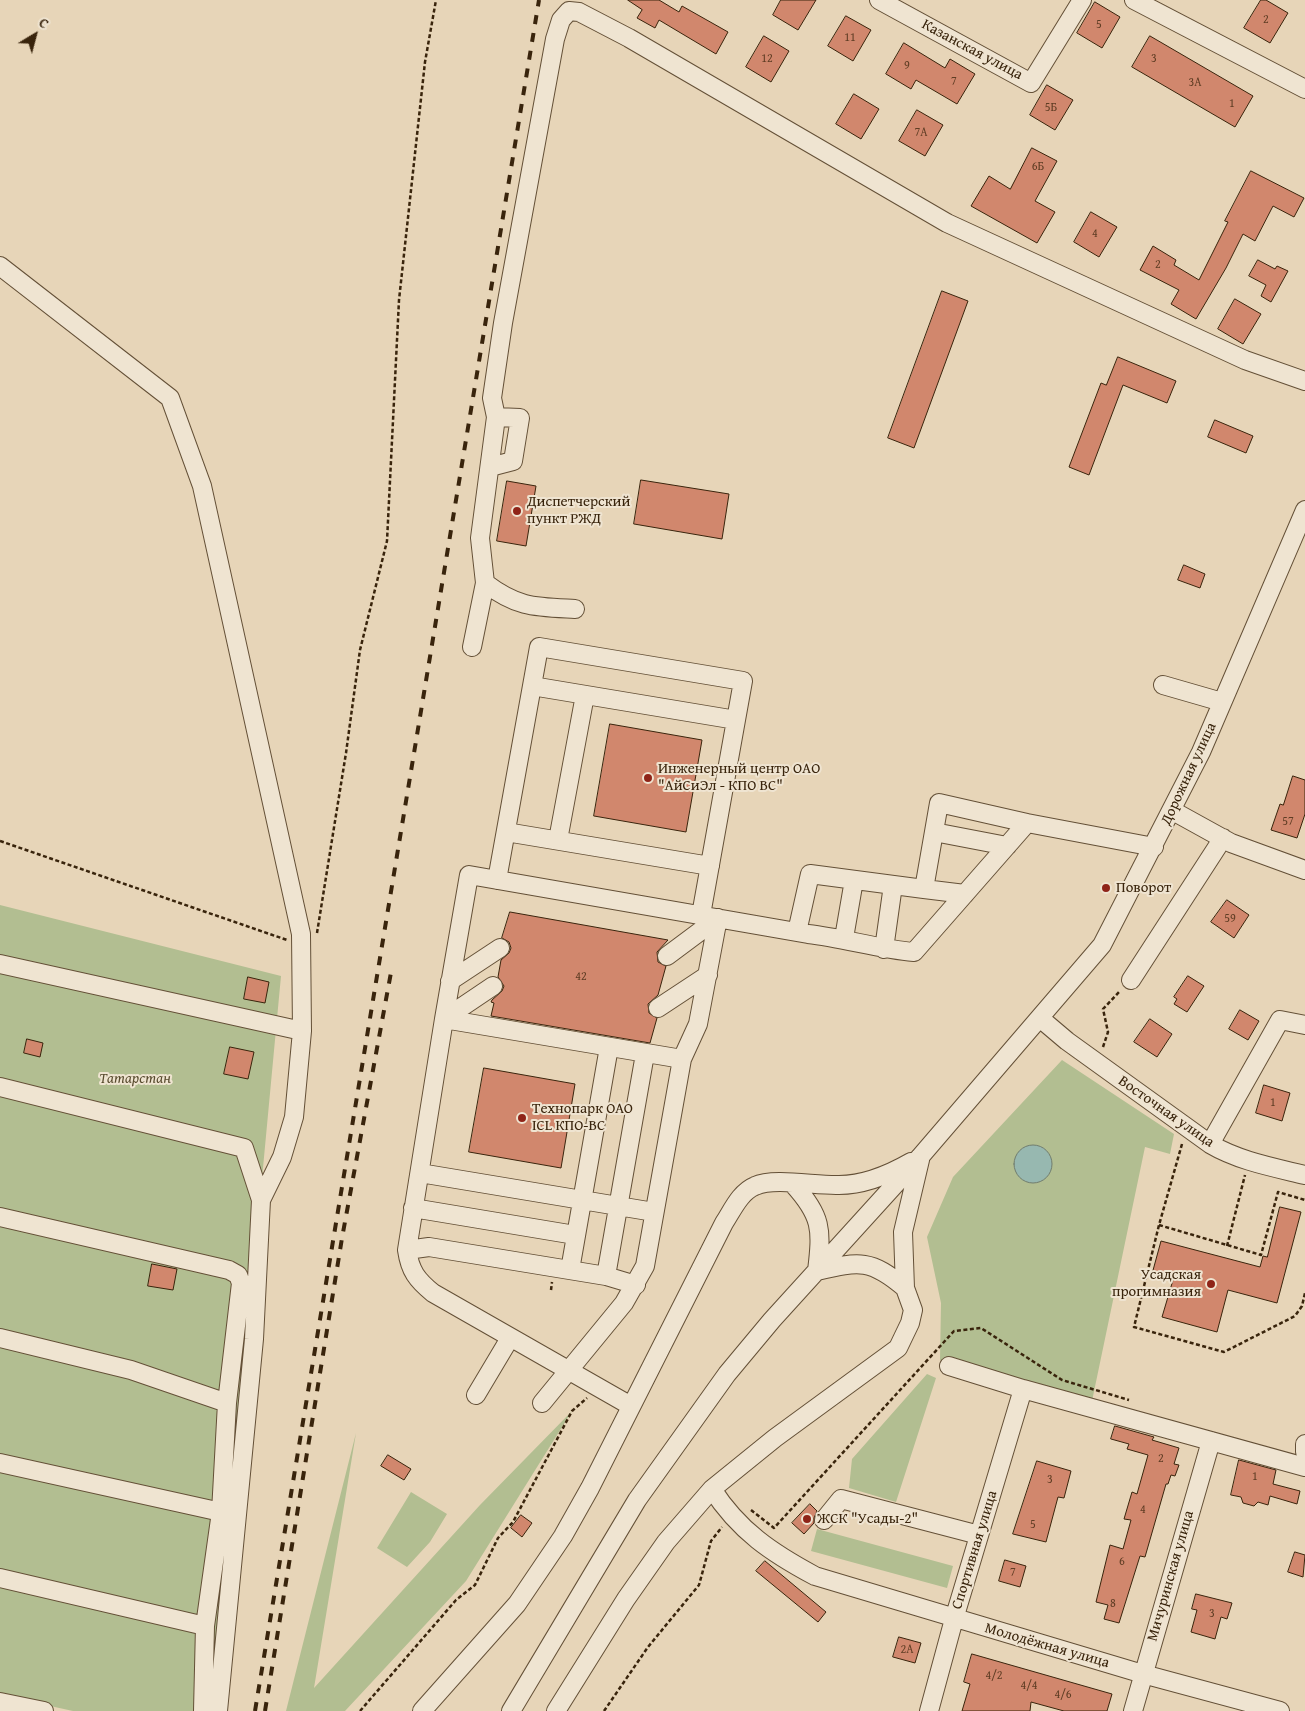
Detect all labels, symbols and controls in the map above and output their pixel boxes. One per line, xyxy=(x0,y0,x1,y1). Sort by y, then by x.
north arrow xyxy=(10,10,60,60)
text: С xyxy=(35,13,53,33)
house number: 2 xyxy=(1263,13,1269,27)
street label: Казанская улица xyxy=(918,16,1026,84)
house number: 5 xyxy=(1096,18,1102,32)
house number: 11 xyxy=(844,31,856,45)
house number: 12 xyxy=(761,52,773,66)
house number: 3 xyxy=(1151,52,1157,66)
house number: 9 xyxy=(904,59,910,73)
house number: 7 xyxy=(951,75,957,89)
house number: 3А xyxy=(1188,76,1202,90)
house number: 1 xyxy=(1229,97,1235,111)
house number: 5Б xyxy=(1045,101,1057,115)
house number: 7А xyxy=(914,126,928,140)
house number: 6Б xyxy=(1032,160,1044,174)
house number: 4 xyxy=(1092,227,1098,241)
house number: 2 xyxy=(1155,258,1161,272)
place label: Диспетчерский пункт РЖД xyxy=(527,493,630,528)
marker: Диспетчерский пункт РЖД xyxy=(511,505,523,517)
street label: Дорожная улица xyxy=(1157,720,1221,828)
place label: Инженерный центр ОАО "АйСиЭл - КПО ВС" xyxy=(658,760,820,795)
marker: Инженерный центр ОАО "АйСиЭл - КПО ВС" xyxy=(642,772,654,784)
house number: 57 xyxy=(1282,815,1294,829)
place label: Поворот xyxy=(1116,879,1171,897)
marker: Поворот xyxy=(1100,882,1112,894)
house number: 59 xyxy=(1224,912,1236,926)
house number: 42 xyxy=(575,970,587,984)
park label: Татарстан xyxy=(99,1070,171,1088)
street label: Восточная улица xyxy=(1115,1072,1217,1152)
house number: 1 xyxy=(1270,1096,1276,1110)
place label: Технопарк OAO ICL КПО-ВС xyxy=(532,1100,633,1135)
marker: Технопарк OAO ICL КПО-ВС xyxy=(516,1112,528,1124)
place label: Усадская прогимназия xyxy=(1112,1266,1201,1301)
marker: Усадская прогимназия xyxy=(1205,1278,1217,1290)
house number: 2 xyxy=(1158,1452,1164,1466)
house number: 1 xyxy=(1252,1470,1258,1484)
house number: 3 xyxy=(1047,1473,1053,1487)
street label: Спортивная улица xyxy=(948,1489,1002,1611)
house number: 4 xyxy=(1140,1503,1146,1517)
street label: Мичуринская улица xyxy=(1144,1509,1198,1643)
place label: ЖСК "Усады-2" xyxy=(817,1510,918,1528)
marker: ЖСК "Усады-2" xyxy=(801,1513,813,1525)
house number: 5 xyxy=(1030,1518,1036,1532)
house number: 6 xyxy=(1119,1555,1125,1569)
house number: 7 xyxy=(1010,1566,1016,1580)
house number: 8 xyxy=(1110,1597,1116,1611)
house number: 3 xyxy=(1209,1607,1215,1621)
street label: Молодёжная улица xyxy=(983,1620,1111,1672)
house number: 2А xyxy=(900,1643,914,1657)
house number: 4/2 xyxy=(985,1669,1003,1683)
house number: 4/4 xyxy=(1020,1679,1038,1693)
house number: 4/6 xyxy=(1054,1688,1072,1702)

